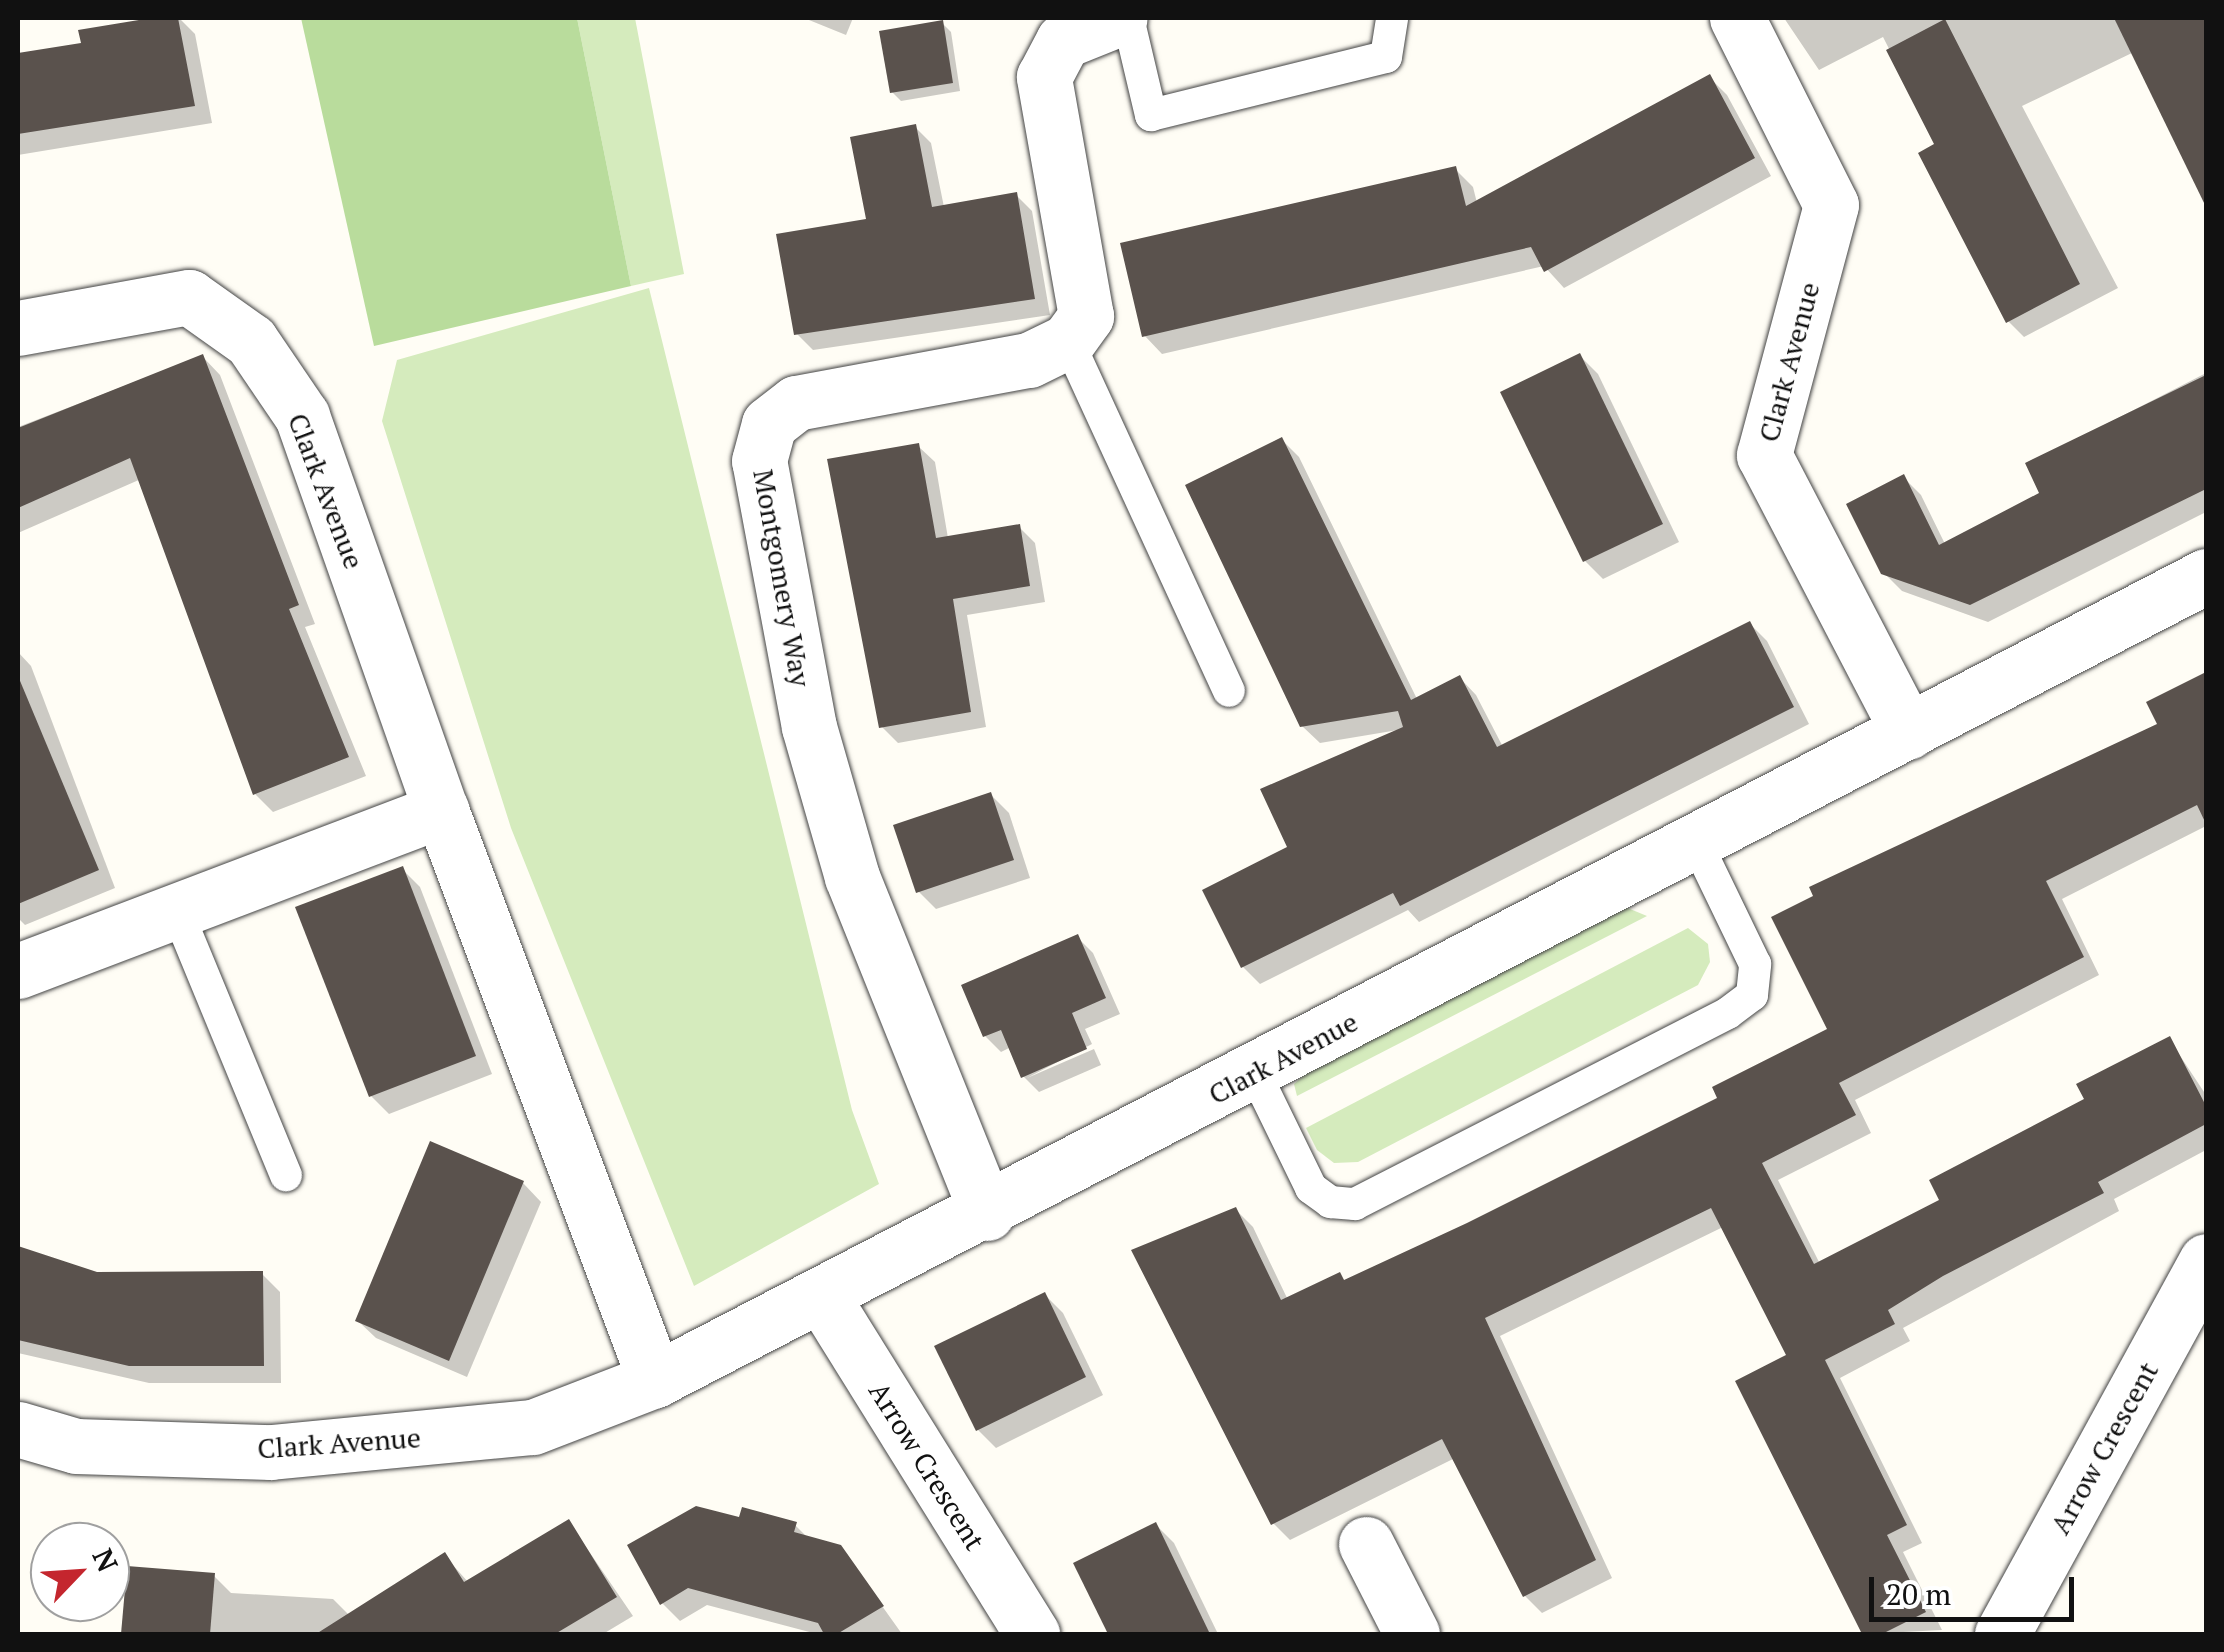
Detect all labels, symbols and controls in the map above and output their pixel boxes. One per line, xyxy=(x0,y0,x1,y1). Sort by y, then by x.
street label: Clark Avenue xyxy=(1752,278,1826,446)
street label: Clark Avenue xyxy=(281,408,371,574)
street label: Montgomery Way xyxy=(746,467,818,689)
street label: Clark Avenue xyxy=(1203,1005,1363,1111)
street label: Arrow Crescent xyxy=(2043,1356,2165,1540)
street label: Arrow Crescent xyxy=(862,1376,992,1556)
street label: Clark Avenue xyxy=(256,1421,422,1465)
north arrow xyxy=(30,1522,130,1622)
text: N xyxy=(85,1543,127,1577)
scale bar xyxy=(1874,1557,2079,1619)
text: 20 m xyxy=(1886,1574,1951,1614)

